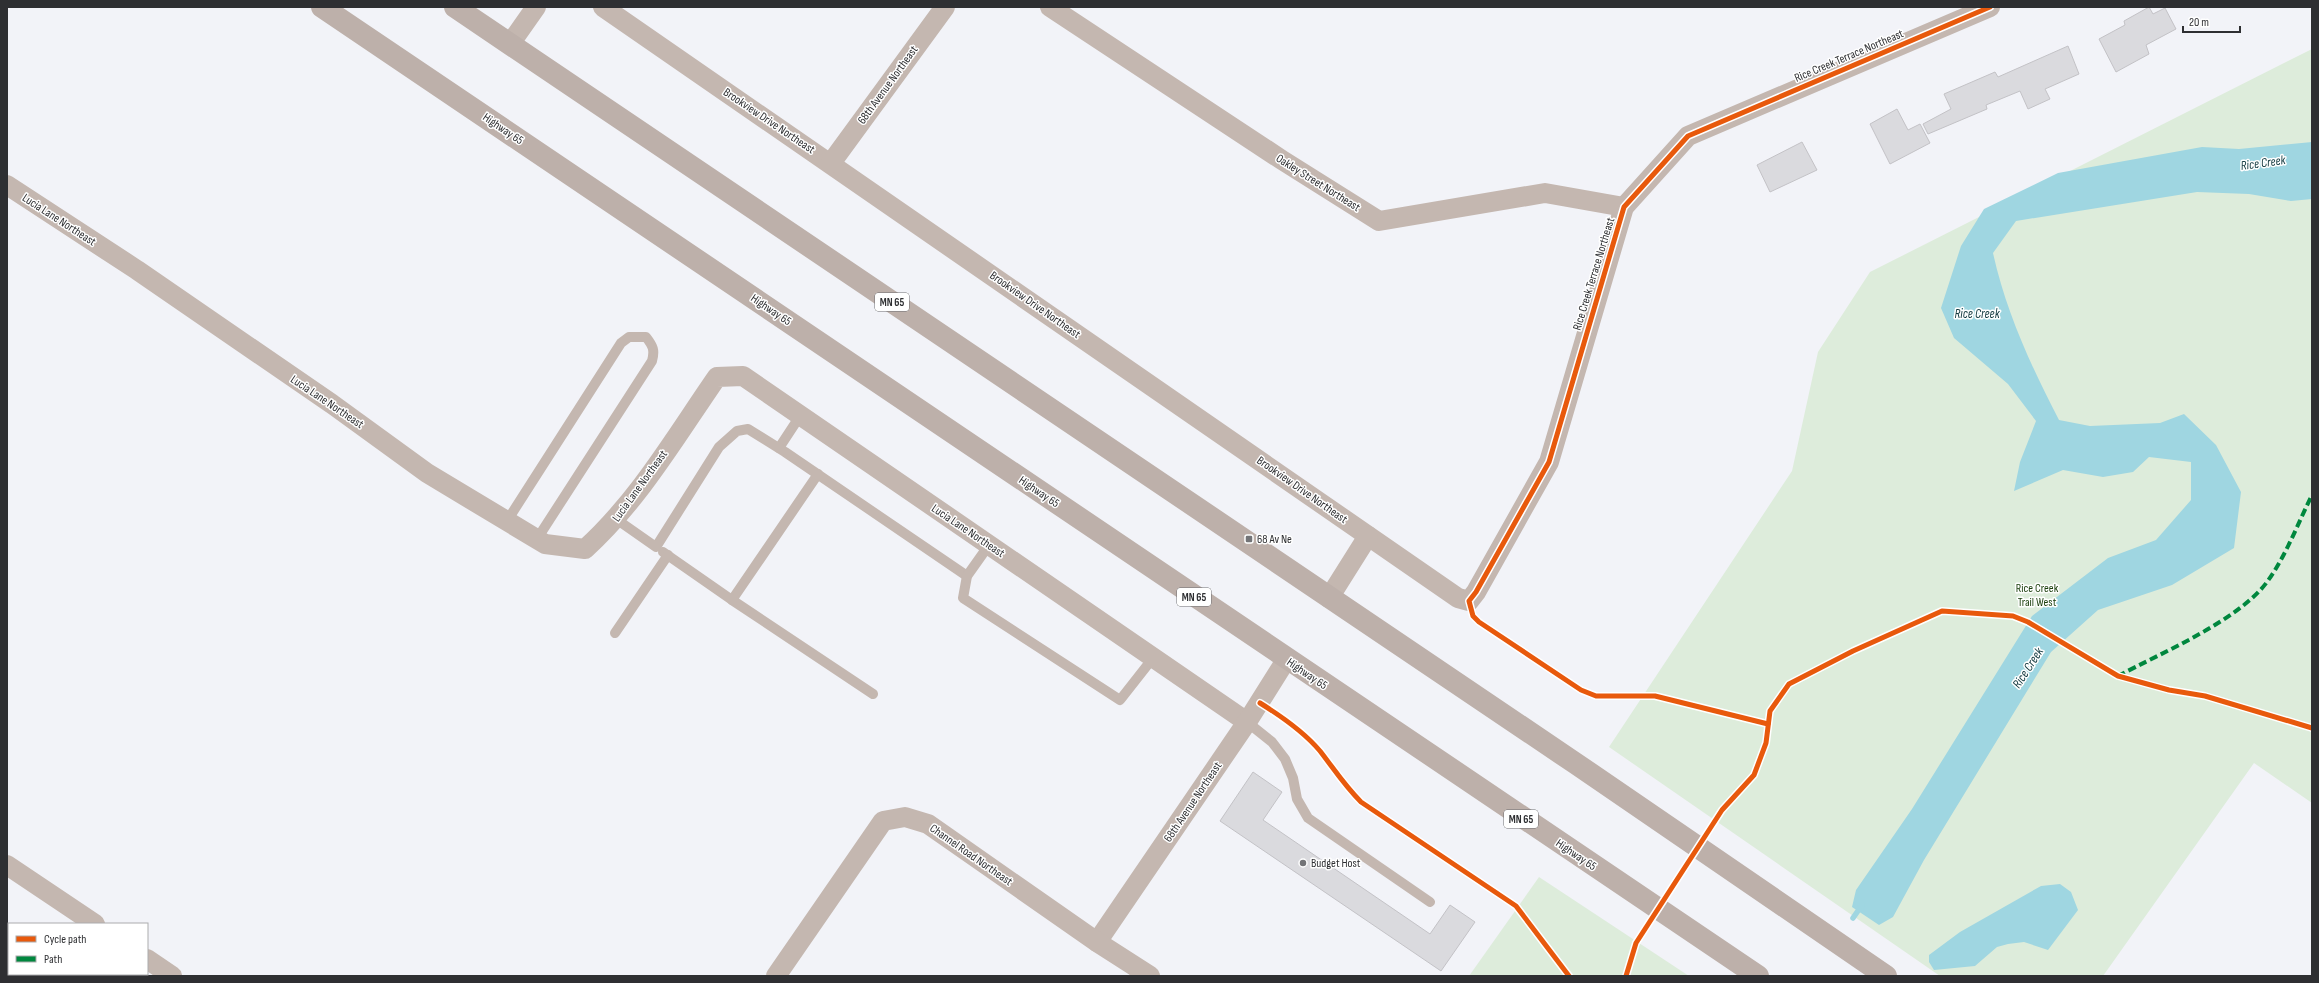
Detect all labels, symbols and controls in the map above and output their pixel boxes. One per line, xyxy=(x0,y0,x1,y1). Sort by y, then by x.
scale bar xyxy=(2183,8,2240,34)
text: 20 m xyxy=(2189,15,2209,30)
street label: Rice Creek Terrace Northeast xyxy=(1792,26,1906,86)
street label: 68th Avenue Northeast xyxy=(854,43,922,127)
street label: Brookview Drive Northeast xyxy=(720,85,818,157)
street label: Highway 65 xyxy=(480,110,526,148)
street label: Oakley Street Northeast xyxy=(1273,151,1363,215)
water label: Rice Creek xyxy=(2240,152,2288,174)
street label: Lucia Lane Northeast xyxy=(19,191,99,250)
street label: Rice Creek Terrace Northeast xyxy=(1570,216,1618,332)
street label: Brookview Drive Northeast xyxy=(987,268,1083,342)
street label: Highway 65 xyxy=(748,291,794,329)
road number: MN 65 xyxy=(875,293,909,311)
water label: Rice Creek xyxy=(1954,306,2001,322)
street label: Lucia Lane Northeast xyxy=(288,372,367,432)
street label: Lucia Lane Northeast xyxy=(609,447,671,525)
street label: Brookview Drive Northeast xyxy=(1254,453,1350,527)
street label: Highway 65 xyxy=(1016,473,1062,511)
street label: Lucia Lane Northeast xyxy=(929,501,1008,561)
place label: 68 Av Ne xyxy=(1257,532,1292,547)
marker: 68 Av Ne xyxy=(1244,534,1254,544)
park label: Rice Creek Trail West xyxy=(2016,581,2059,610)
road number: MN 65 xyxy=(1177,588,1211,606)
water label: Rice Creek xyxy=(2009,644,2048,691)
street label: Highway 65 xyxy=(1284,655,1330,693)
street label: 68th Avenue Northeast xyxy=(1161,759,1226,845)
road number: MN 65 xyxy=(1504,810,1538,828)
street label: Channel Road Northeast xyxy=(927,821,1016,889)
street label: Highway 65 xyxy=(1553,836,1599,874)
place label: Budget Host xyxy=(1311,856,1361,871)
marker: Budget Host xyxy=(1298,858,1308,868)
legend xyxy=(8,923,148,975)
text: Cycle path xyxy=(44,932,86,947)
text: Path xyxy=(44,952,62,967)

